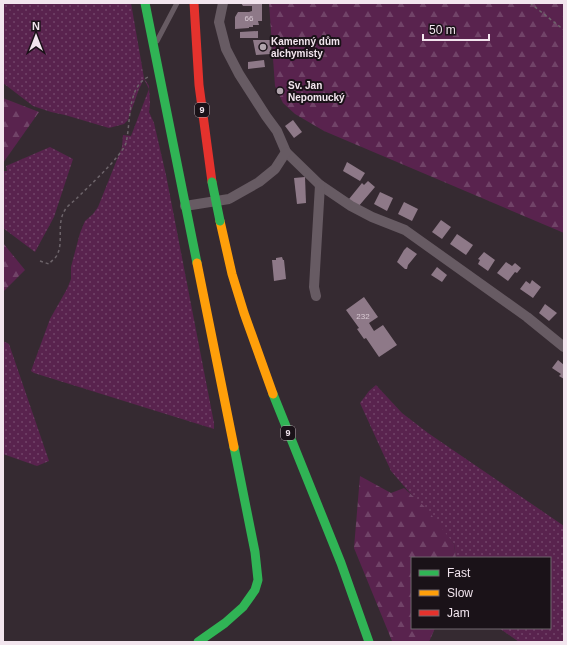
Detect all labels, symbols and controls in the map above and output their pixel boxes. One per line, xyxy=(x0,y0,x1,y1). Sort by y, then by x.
house number: 66 xyxy=(245,14,254,23)
north arrow xyxy=(16,16,56,56)
scale bar xyxy=(423,16,489,42)
text: N xyxy=(32,20,40,32)
text: 50 m xyxy=(429,23,456,37)
place label: Kamenný dům alchymisty xyxy=(271,36,340,59)
marker: Kamenný dům alchymisty xyxy=(258,42,268,52)
place label: Sv. Jan Nepomucký xyxy=(288,80,345,103)
marker: Sv. Jan Nepomucký xyxy=(275,86,285,96)
road number: 9 xyxy=(195,103,209,117)
house number: 232 xyxy=(356,312,370,321)
road number: 9 xyxy=(281,426,295,440)
legend xyxy=(411,557,551,629)
text: Fast xyxy=(447,566,471,580)
text: Slow xyxy=(447,586,473,600)
text: Jam xyxy=(447,606,470,620)

